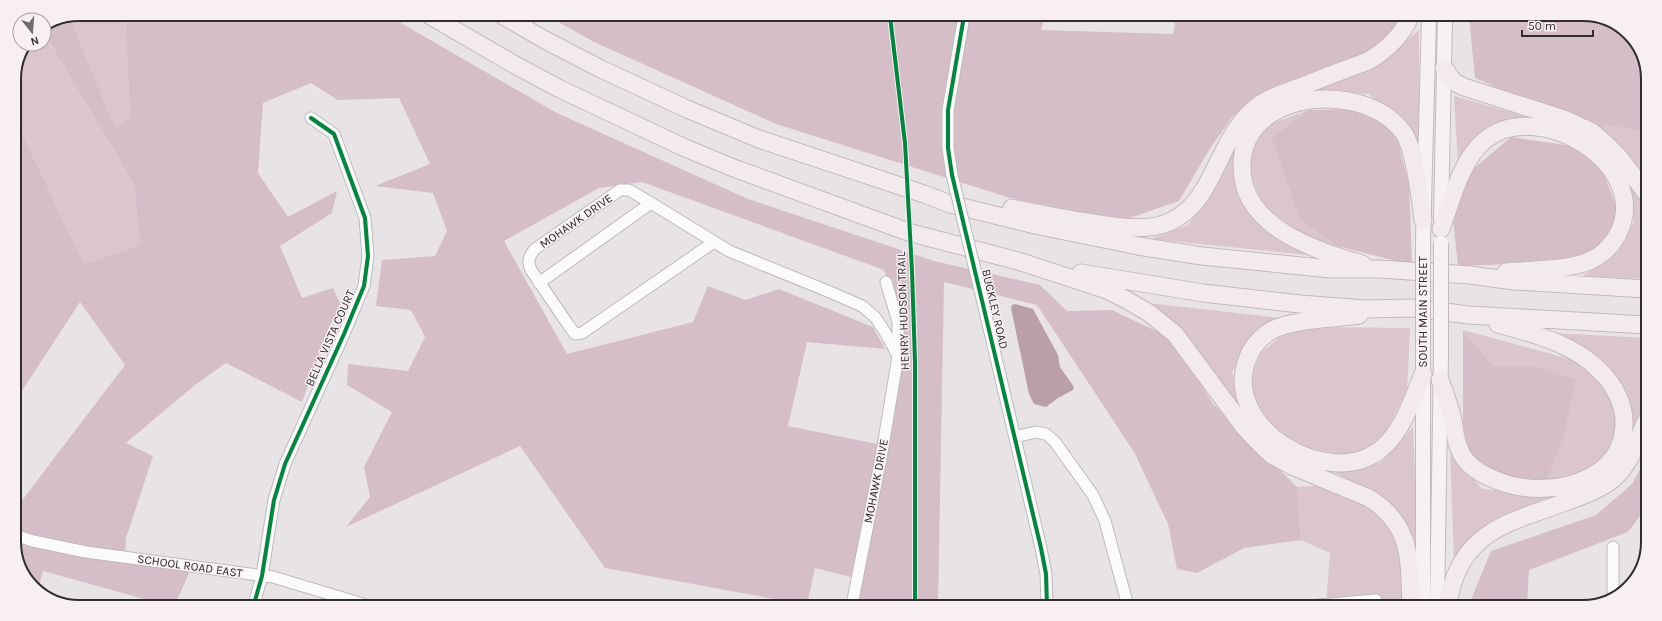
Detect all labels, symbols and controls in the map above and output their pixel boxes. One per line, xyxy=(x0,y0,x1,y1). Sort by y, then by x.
north arrow xyxy=(12,12,52,52)
scale bar xyxy=(1522,12,1593,38)
text: 50 m xyxy=(1528,19,1556,33)
text: N xyxy=(29,34,40,48)
street label: MOHAWK DRIVE xyxy=(537,191,615,251)
street label: HENRY HUDSON TRAIL xyxy=(894,251,912,371)
street label: SOUTH MAIN STREET xyxy=(1416,256,1430,368)
street label: BUCKLEY ROAD xyxy=(979,268,1011,350)
street label: BELLA VISTA COURT xyxy=(302,288,358,388)
street label: MOHAWK DRIVE xyxy=(861,438,891,524)
street label: SCHOOL ROAD EAST xyxy=(136,552,244,580)

